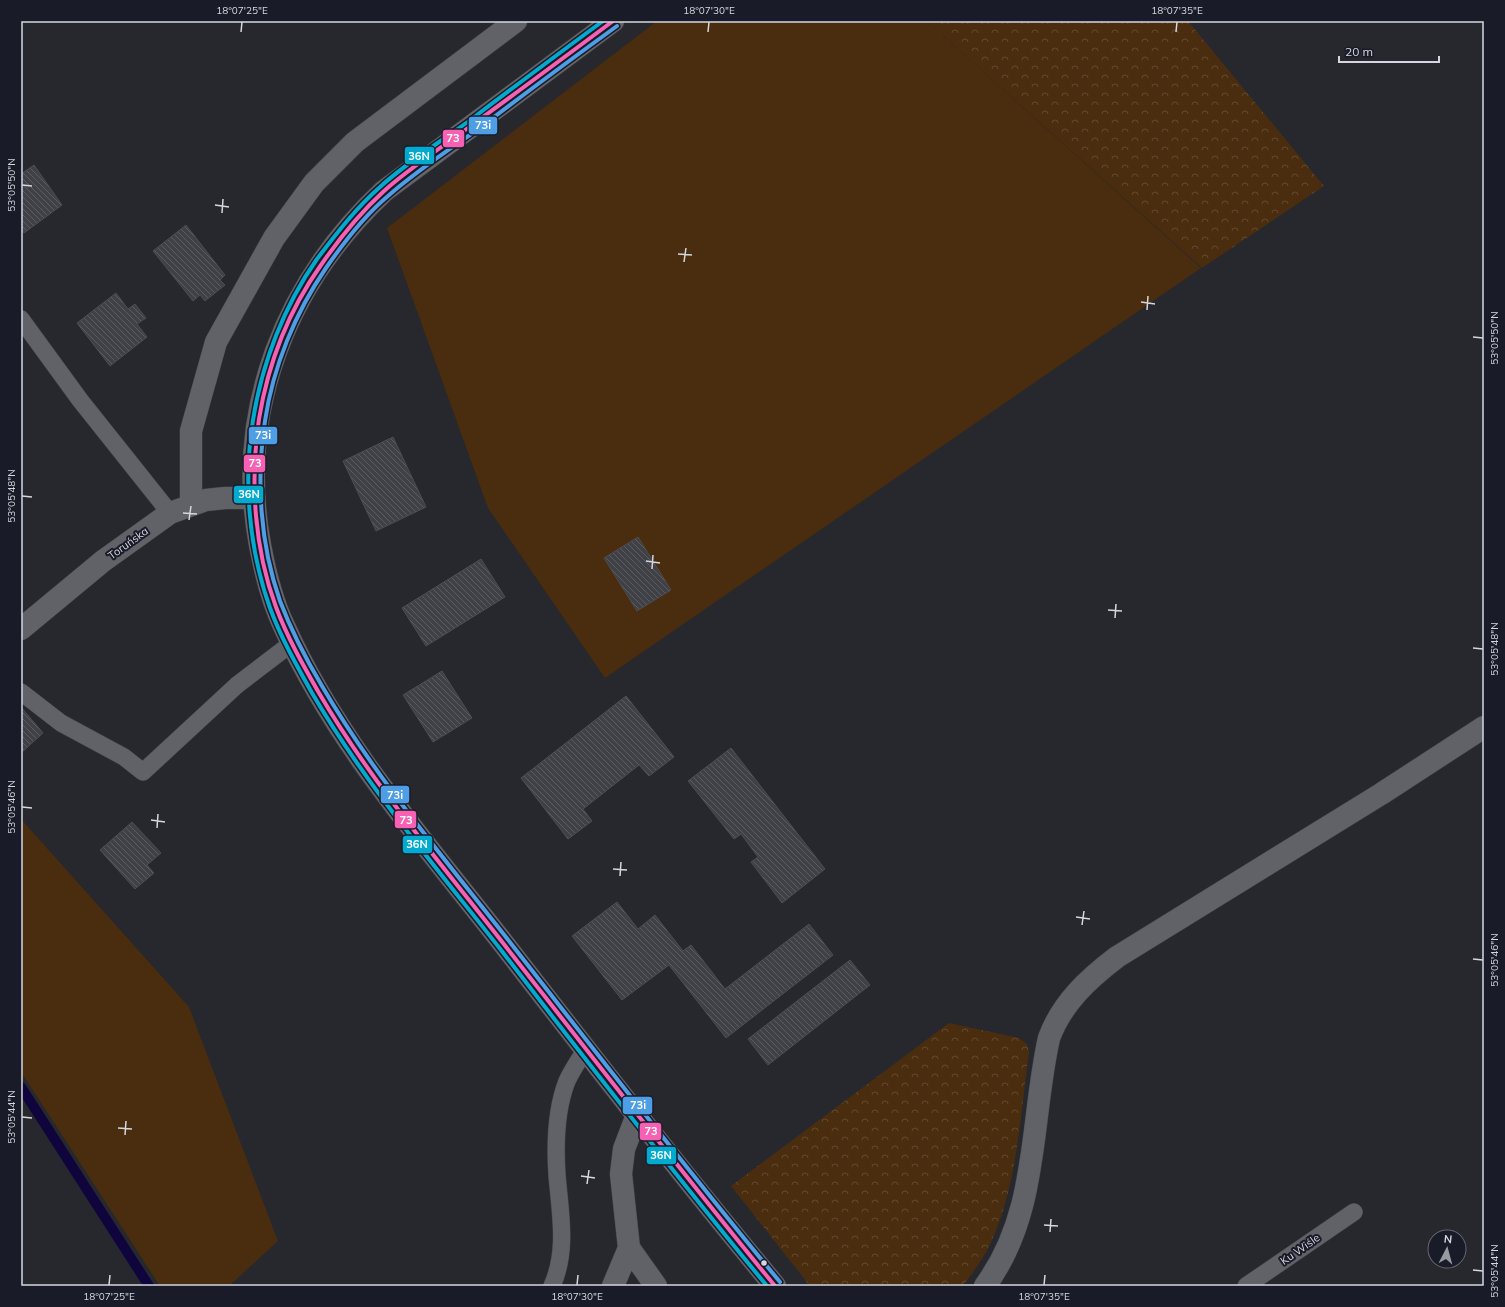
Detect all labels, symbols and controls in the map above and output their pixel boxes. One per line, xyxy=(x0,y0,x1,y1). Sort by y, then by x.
text: 18°07'25"E xyxy=(216,4,268,17)
text: 18°07'30"E xyxy=(683,4,735,17)
text: 18°07'35"E xyxy=(1151,4,1203,17)
scale bar xyxy=(1339,38,1439,64)
text: 20 m xyxy=(1345,44,1373,59)
line badge: 73i xyxy=(468,116,498,135)
text: 73i xyxy=(475,118,491,132)
line badge: 73 xyxy=(442,129,465,148)
text: 73 xyxy=(446,131,460,145)
line badge: 36N xyxy=(404,146,435,165)
text: 36N xyxy=(408,149,430,163)
text: 53°05'50"N xyxy=(5,158,18,212)
text: 53°05'50"N xyxy=(1488,311,1501,365)
line badge: 73i xyxy=(248,426,278,445)
text: 73i xyxy=(255,428,271,442)
line badge: 73 xyxy=(243,454,266,473)
text: 73 xyxy=(248,456,262,470)
text: 53°05'48"N xyxy=(5,469,18,523)
line badge: 36N xyxy=(233,485,264,504)
text: 36N xyxy=(238,487,260,501)
street label: Toruńska xyxy=(105,524,151,562)
text: 53°05'48"N xyxy=(1488,622,1501,676)
text: 53°05'46"N xyxy=(5,780,18,834)
line badge: 73i xyxy=(380,785,410,804)
text: 73i xyxy=(387,788,403,802)
line badge: 73 xyxy=(394,810,417,829)
text: 73 xyxy=(399,813,413,827)
line badge: 36N xyxy=(402,835,433,854)
text: 36N xyxy=(406,837,428,851)
text: 53°05'46"N xyxy=(1488,933,1501,987)
text: 53°05'44"N xyxy=(5,1090,18,1144)
line badge: 73i xyxy=(622,1096,653,1115)
text: 73i xyxy=(630,1098,646,1112)
line badge: 73 xyxy=(639,1122,662,1141)
text: 73 xyxy=(644,1124,658,1138)
line badge: 36N xyxy=(646,1146,677,1165)
text: 36N xyxy=(650,1148,672,1162)
north arrow xyxy=(1427,1229,1467,1269)
street label: Ku Wiśle xyxy=(1278,1230,1322,1268)
text: N xyxy=(1443,1232,1453,1246)
text: 53°05'44"N xyxy=(1488,1244,1501,1298)
unlabelled marker xyxy=(759,1258,769,1268)
text: 18°07'25"E xyxy=(83,1290,135,1303)
text: 18°07'30"E xyxy=(551,1290,603,1303)
text: 18°07'35"E xyxy=(1018,1290,1070,1303)

